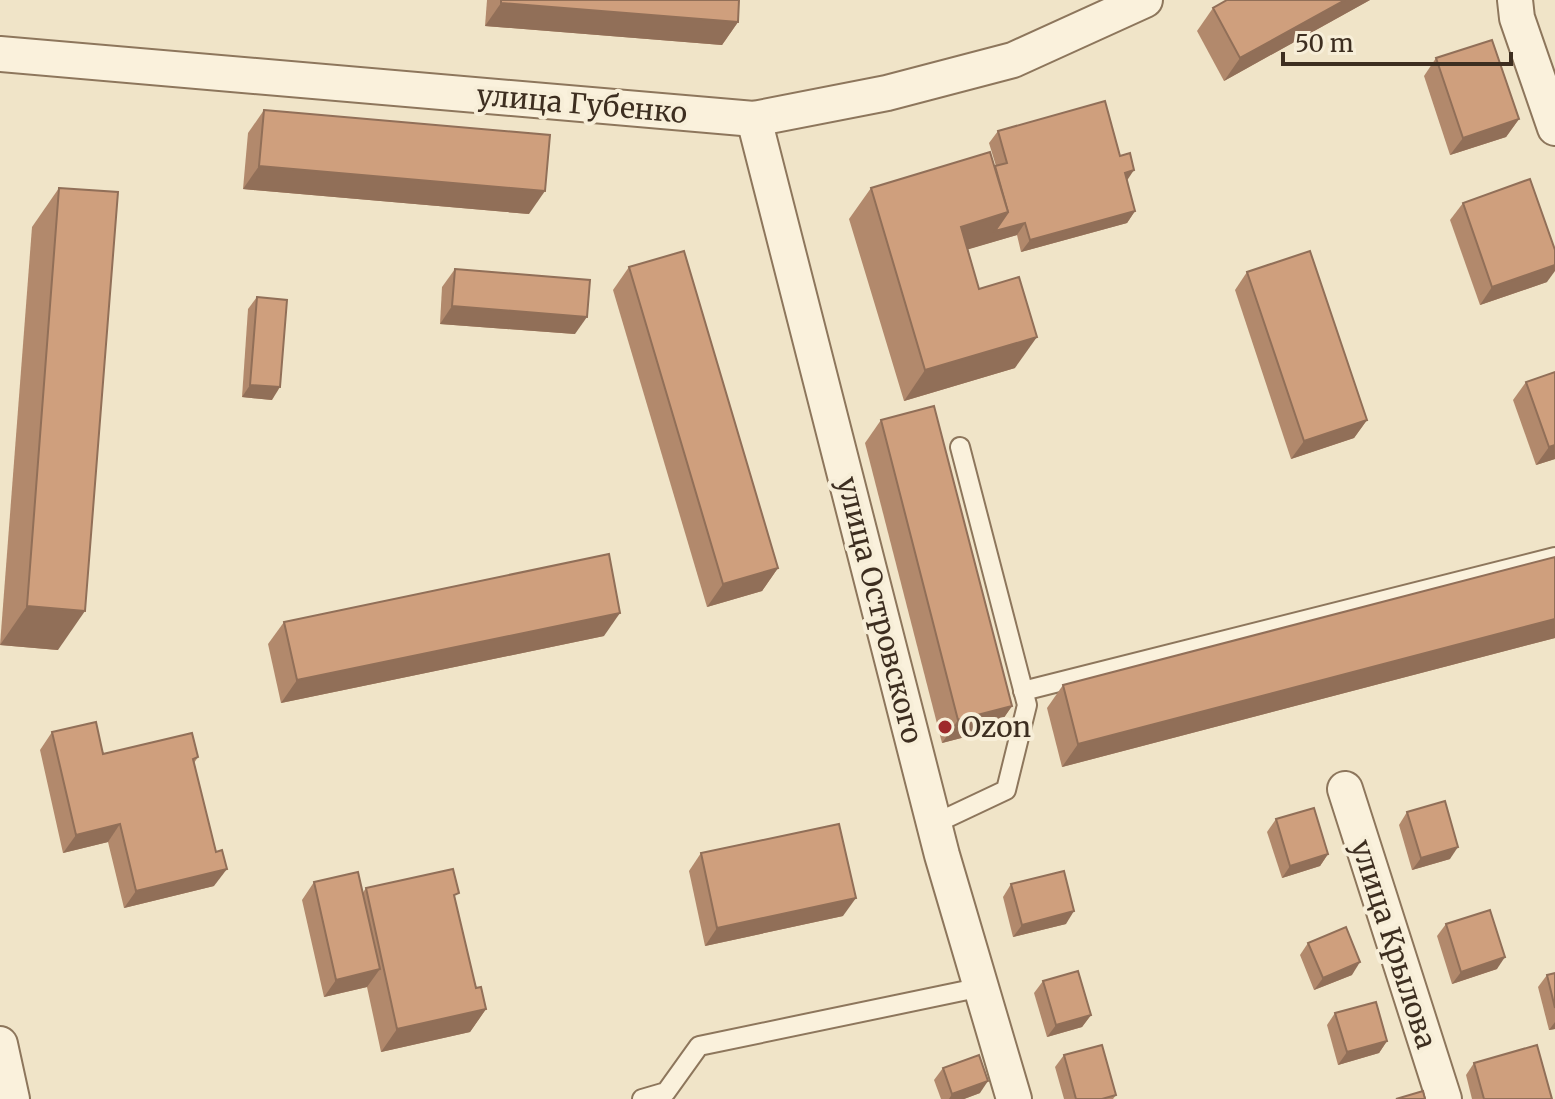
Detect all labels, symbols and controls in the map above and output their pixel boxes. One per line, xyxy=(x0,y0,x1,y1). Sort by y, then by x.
scale bar xyxy=(1283,16,1511,66)
text: 50 m xyxy=(1295,28,1354,59)
street label: улица Губенко xyxy=(475,77,689,131)
street label: улица Островского xyxy=(829,473,931,747)
place label: Ozon xyxy=(961,709,1031,745)
marker: Ozon xyxy=(936,718,954,736)
street label: улица Крылова xyxy=(1343,835,1445,1053)

